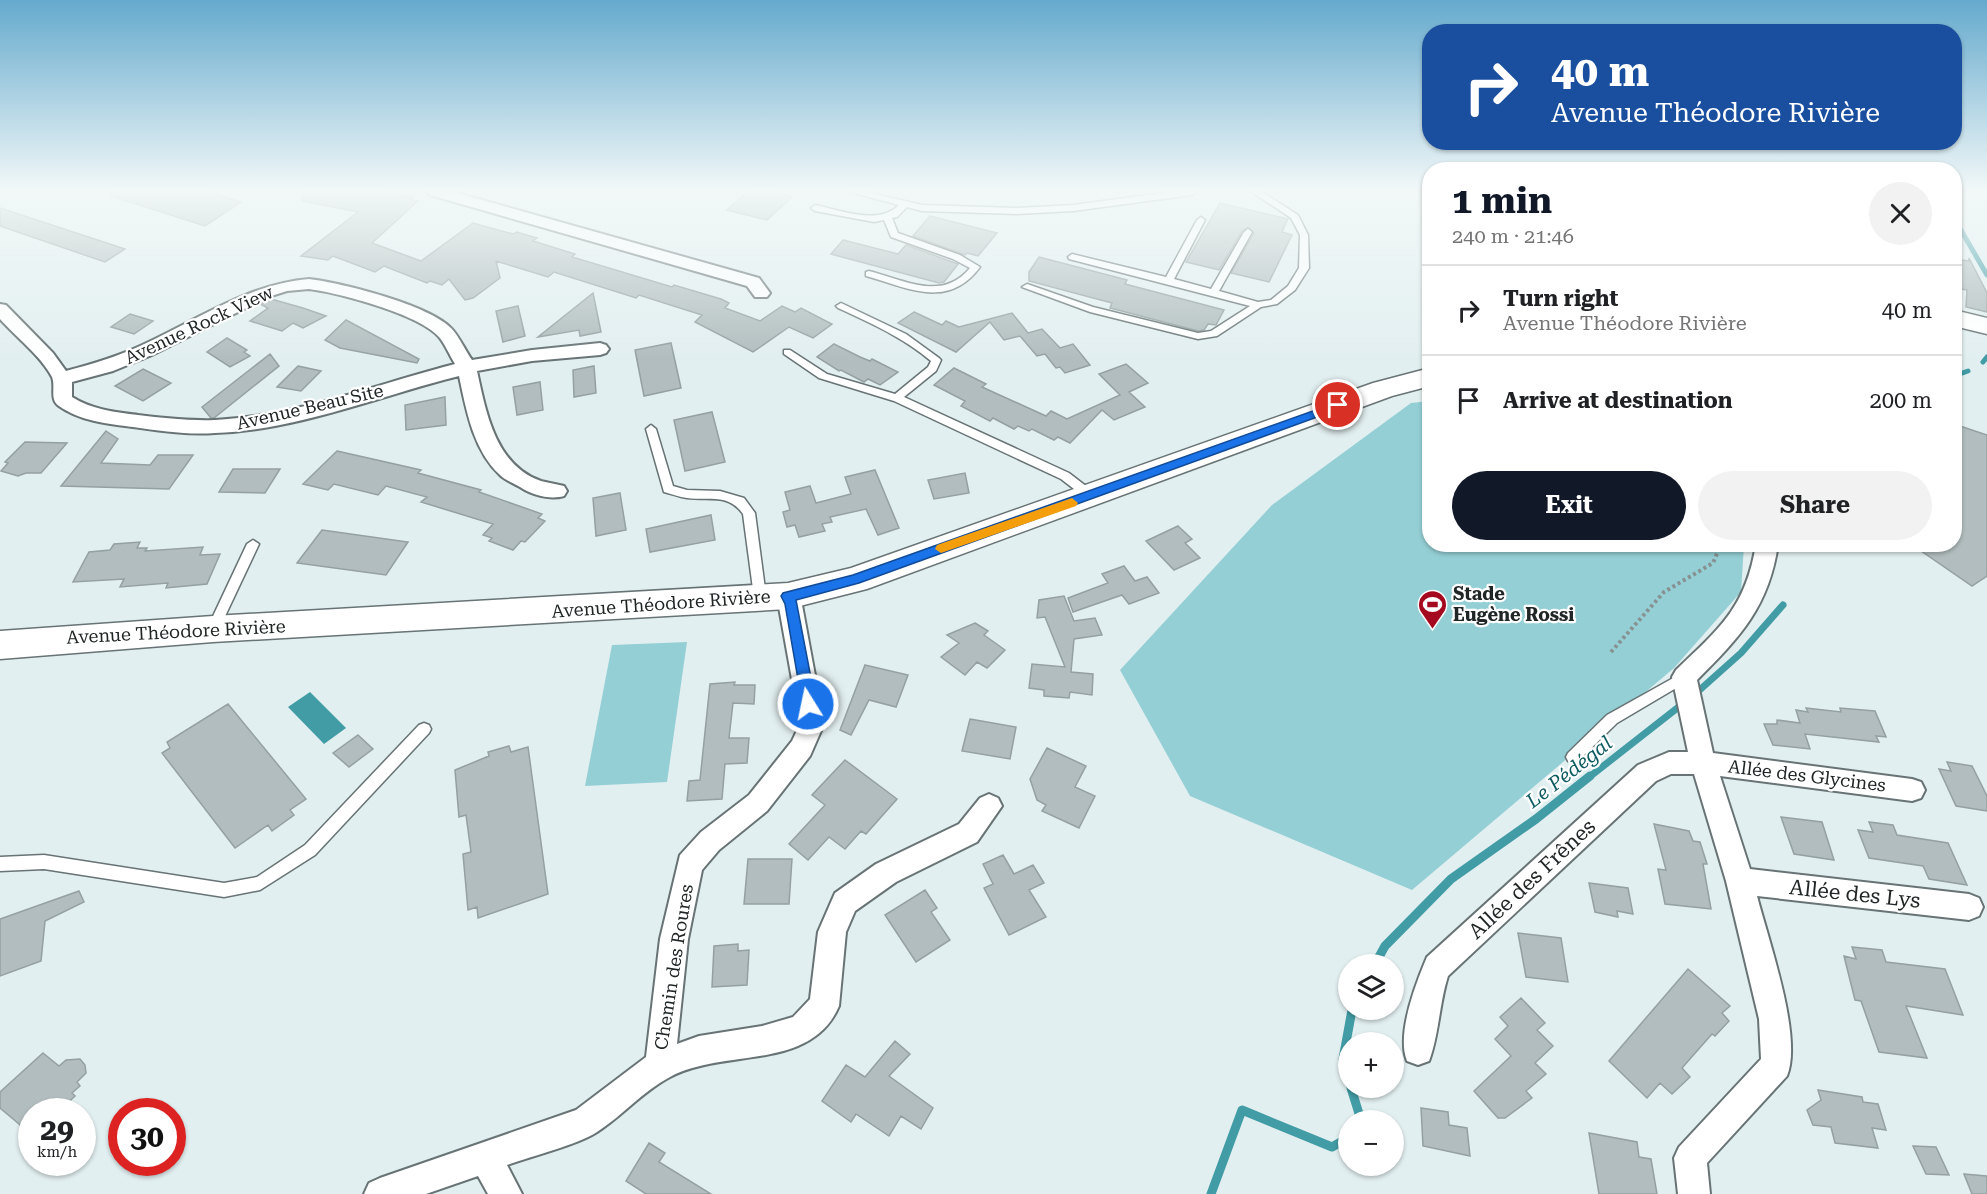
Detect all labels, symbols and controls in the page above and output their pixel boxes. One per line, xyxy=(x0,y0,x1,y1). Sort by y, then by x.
text: 40 m xyxy=(1551,47,1649,96)
icon: right xyxy=(1452,48,1530,126)
text: Avenue Théodore Rivière xyxy=(1551,97,1880,129)
text: 1 min xyxy=(1452,180,1552,222)
button: close xyxy=(1869,182,1932,245)
text: 240 m · 21:46 xyxy=(1452,224,1574,248)
street label: Avenue Rock View xyxy=(121,281,276,368)
text: Turn right xyxy=(1503,286,1618,311)
icon: right xyxy=(1452,294,1485,327)
text: 40 m xyxy=(1882,298,1932,323)
text: Avenue Théodore Rivière xyxy=(1503,311,1747,335)
street label: Avenue Beau Site xyxy=(235,379,385,434)
pin xyxy=(1312,379,1363,430)
icon: arrive xyxy=(1452,384,1485,417)
icon: arrive xyxy=(1321,388,1354,421)
text: Arrive at destination xyxy=(1503,388,1732,413)
text: 200 m xyxy=(1869,388,1932,413)
button: Exit xyxy=(1452,471,1686,540)
button: Share xyxy=(1698,471,1932,540)
place label: Stade Eugène Rossi xyxy=(1453,583,1574,625)
street label: Avenue Théodore Rivière xyxy=(551,585,771,622)
sports icon: Stade Eugène Rossi xyxy=(1416,588,1448,630)
street label: Avenue Théodore Rivière xyxy=(66,615,286,648)
position arrow xyxy=(776,672,840,736)
water label: Le Pédégal xyxy=(1520,731,1617,814)
street label: Allée des Glycines xyxy=(1727,755,1887,796)
street label: Allée des Frênes xyxy=(1464,814,1600,944)
street label: Allée des Lys xyxy=(1788,875,1922,913)
street label: Chemin des Roures xyxy=(650,883,697,1051)
map controls xyxy=(1338,954,1404,1176)
button: layers xyxy=(1338,954,1404,1020)
button: + xyxy=(1338,1032,1404,1098)
speed limit sign: 30 xyxy=(108,1098,186,1176)
button: − xyxy=(1338,1110,1404,1176)
text: 29 xyxy=(40,1112,74,1147)
text: km/h xyxy=(37,1143,77,1161)

